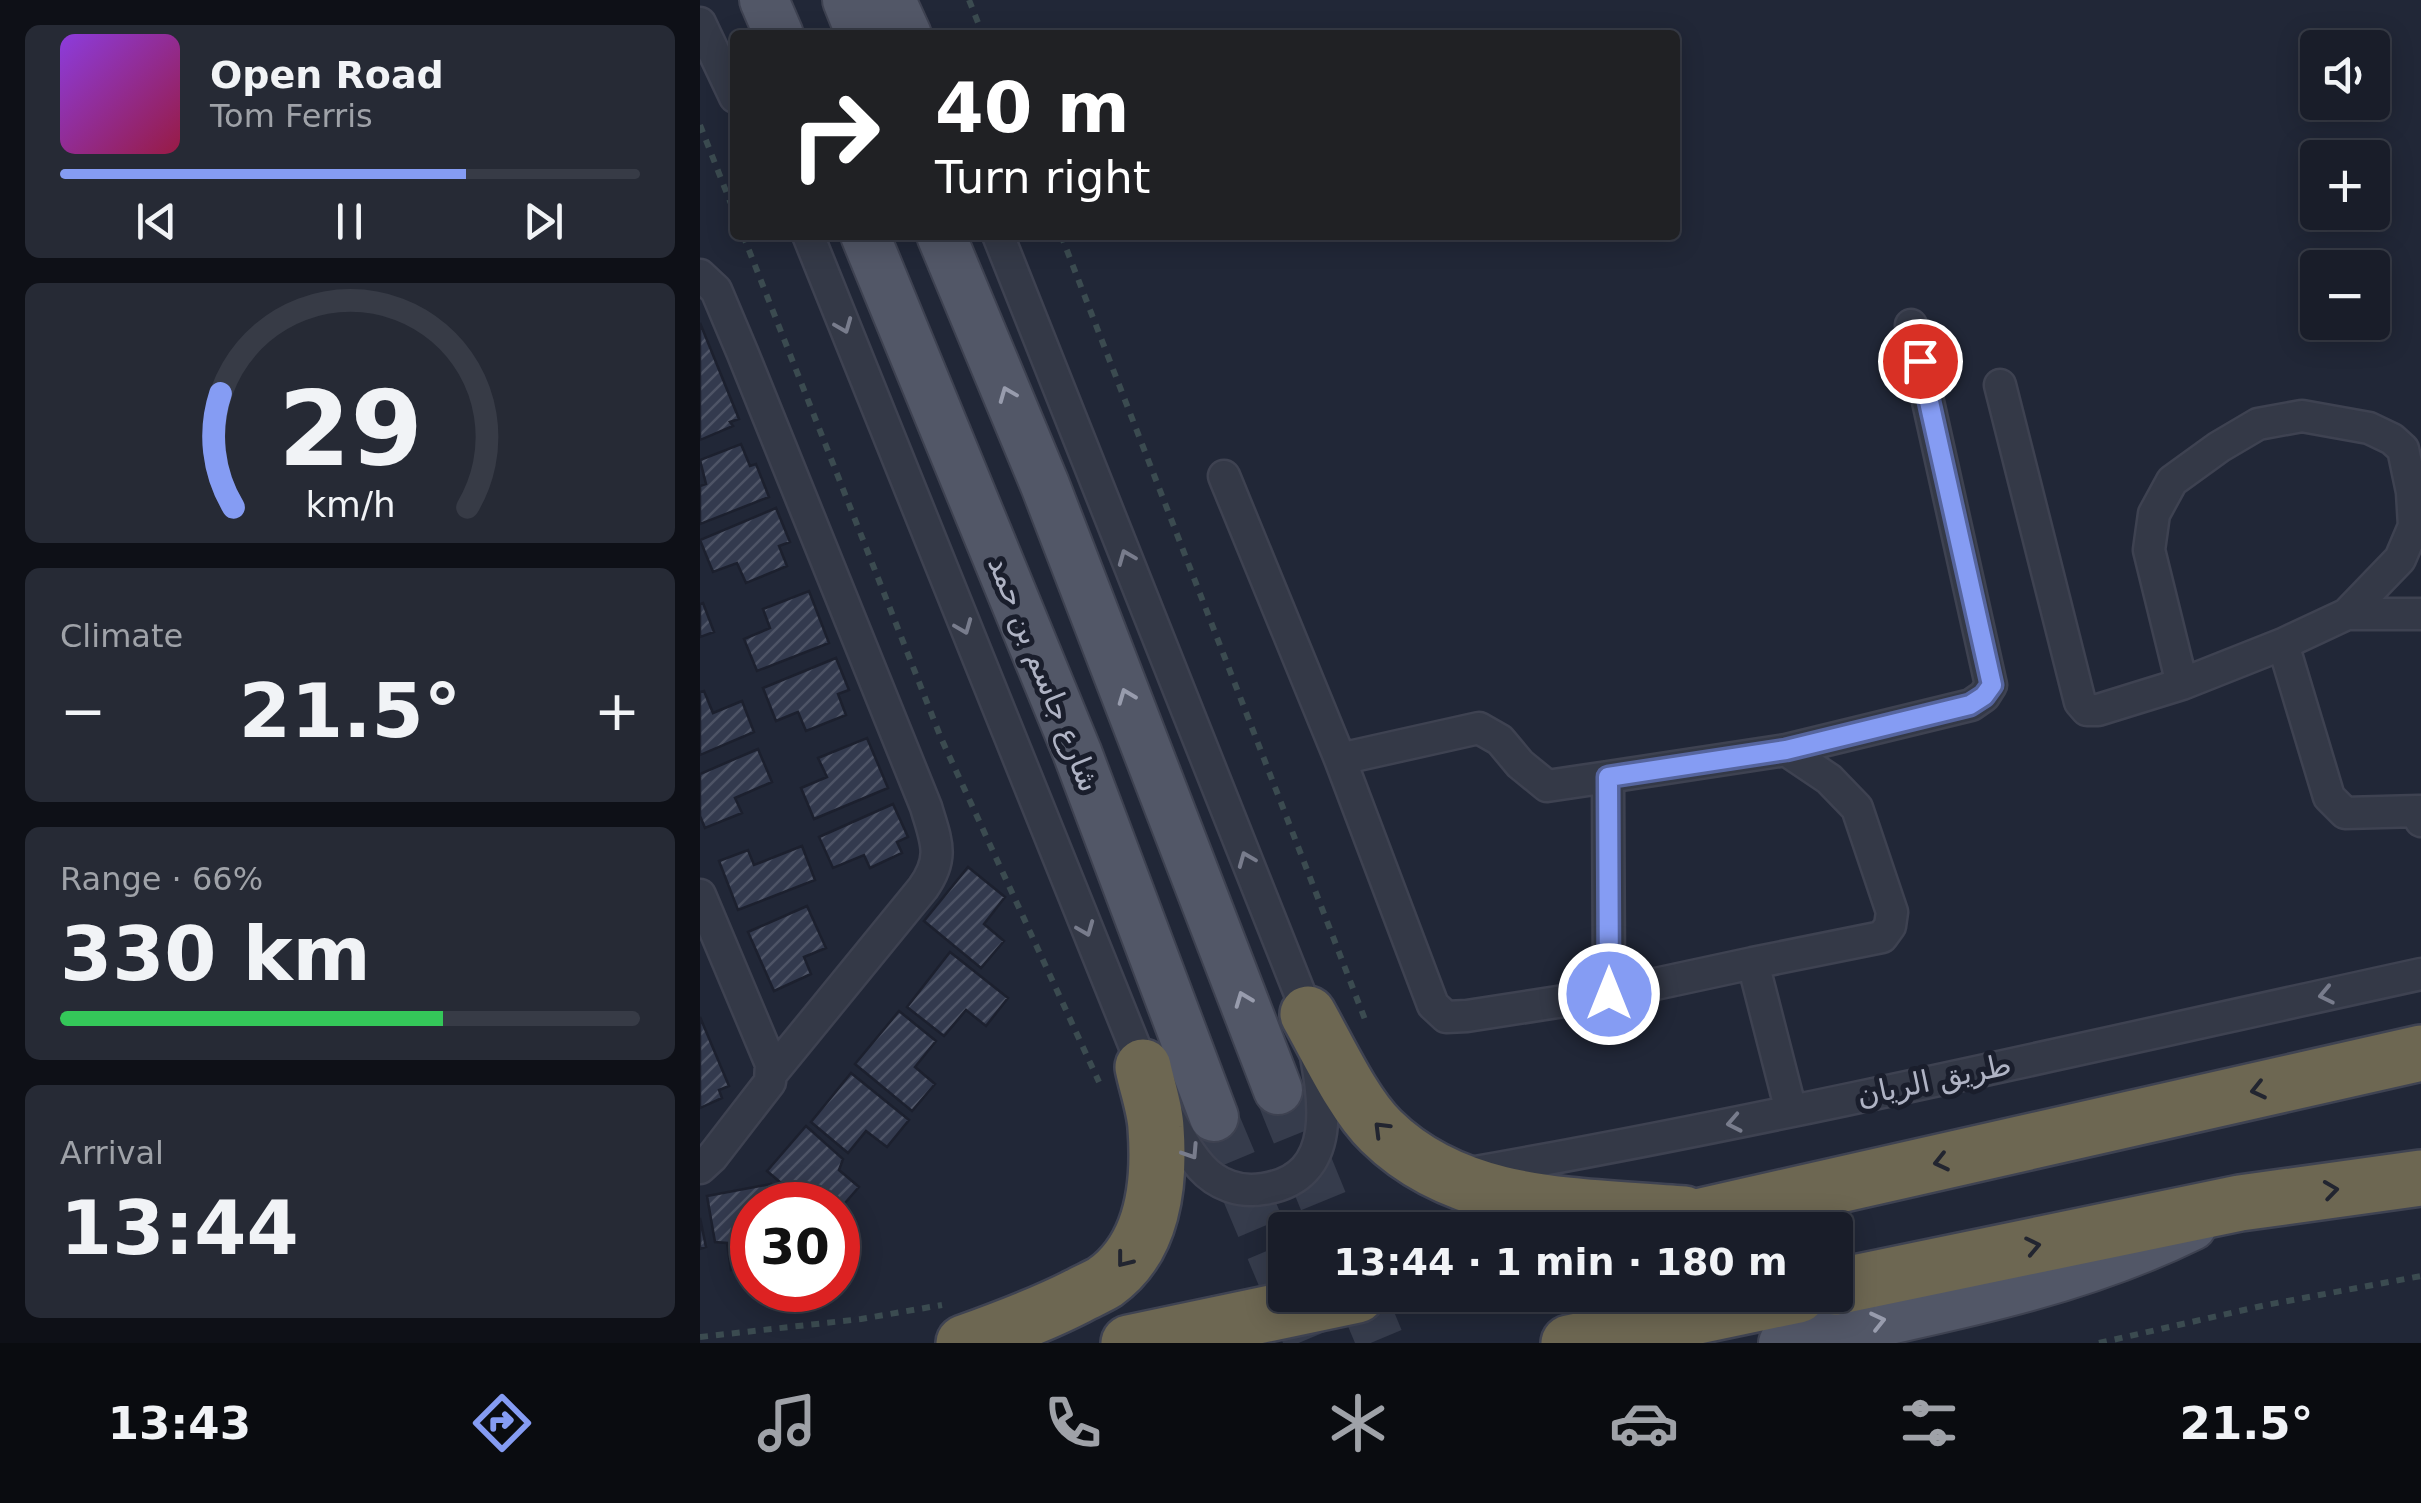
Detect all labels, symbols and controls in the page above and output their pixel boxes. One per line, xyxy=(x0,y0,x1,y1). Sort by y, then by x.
map controls xyxy=(2300,30,2390,340)
button: sound xyxy=(2300,30,2390,120)
text: Open Road xyxy=(210,53,444,97)
text: 40 m xyxy=(935,67,1130,149)
icon: right xyxy=(770,70,900,200)
text: Tom Ferris xyxy=(210,97,373,135)
button: + xyxy=(2300,140,2390,230)
text: Turn right xyxy=(935,151,1150,204)
icon: previous xyxy=(129,194,184,249)
icon: pause xyxy=(322,194,377,249)
icon: next xyxy=(516,194,571,249)
button: − xyxy=(2300,250,2390,340)
one-way arrow xyxy=(832,316,852,333)
pin xyxy=(1878,319,1963,404)
icon: arrive xyxy=(1893,334,1948,389)
text: 29 xyxy=(278,368,422,490)
one-way arrow xyxy=(999,386,1019,404)
text: km/h xyxy=(305,484,395,525)
one-way arrow xyxy=(1117,549,1137,566)
street label: شارع جاسم بن حمد xyxy=(980,551,1108,797)
text: Climate xyxy=(60,617,183,655)
one-way arrow xyxy=(953,618,973,635)
text: 21.5° xyxy=(239,667,461,755)
text: − xyxy=(60,679,106,743)
text: + xyxy=(594,679,640,743)
one-way arrow xyxy=(1118,688,1138,706)
one-way arrow xyxy=(1237,851,1257,868)
text: Range · 66% xyxy=(60,860,263,898)
text: 330 km xyxy=(60,910,371,998)
one-way arrow xyxy=(1075,919,1095,936)
position arrow xyxy=(1557,942,1661,1046)
one-way arrow xyxy=(2318,983,2335,1004)
one-way arrow xyxy=(1234,992,1255,1009)
street label: طريق الريان xyxy=(1854,1046,2014,1113)
one-way arrow xyxy=(2250,1078,2267,1099)
one-way arrow xyxy=(1726,1111,1743,1132)
one-way arrow xyxy=(1374,1122,1392,1140)
text: Arrival xyxy=(60,1134,164,1172)
one-way arrow xyxy=(1179,1141,1198,1159)
one-way arrow xyxy=(1933,1150,1950,1171)
one-way arrow xyxy=(2322,1181,2339,1202)
speed limit sign: 30 xyxy=(730,1182,860,1312)
text: 13:44 xyxy=(60,1184,299,1272)
one-way arrow xyxy=(2024,1236,2041,1257)
text: 13:44 · 1 min · 180 m xyxy=(1333,1240,1788,1284)
one-way arrow xyxy=(1119,1249,1136,1267)
one-way arrow xyxy=(1869,1312,1886,1333)
icon: directions xyxy=(467,1388,537,1458)
icon: music xyxy=(752,1388,822,1458)
icon: phone xyxy=(1038,1388,1108,1458)
icon: climate xyxy=(1323,1388,1393,1458)
icon: car xyxy=(1609,1388,1679,1458)
icon: filters xyxy=(1894,1388,1964,1458)
text: 13:43 xyxy=(108,1397,251,1450)
text: 21.5° xyxy=(2180,1397,2313,1450)

